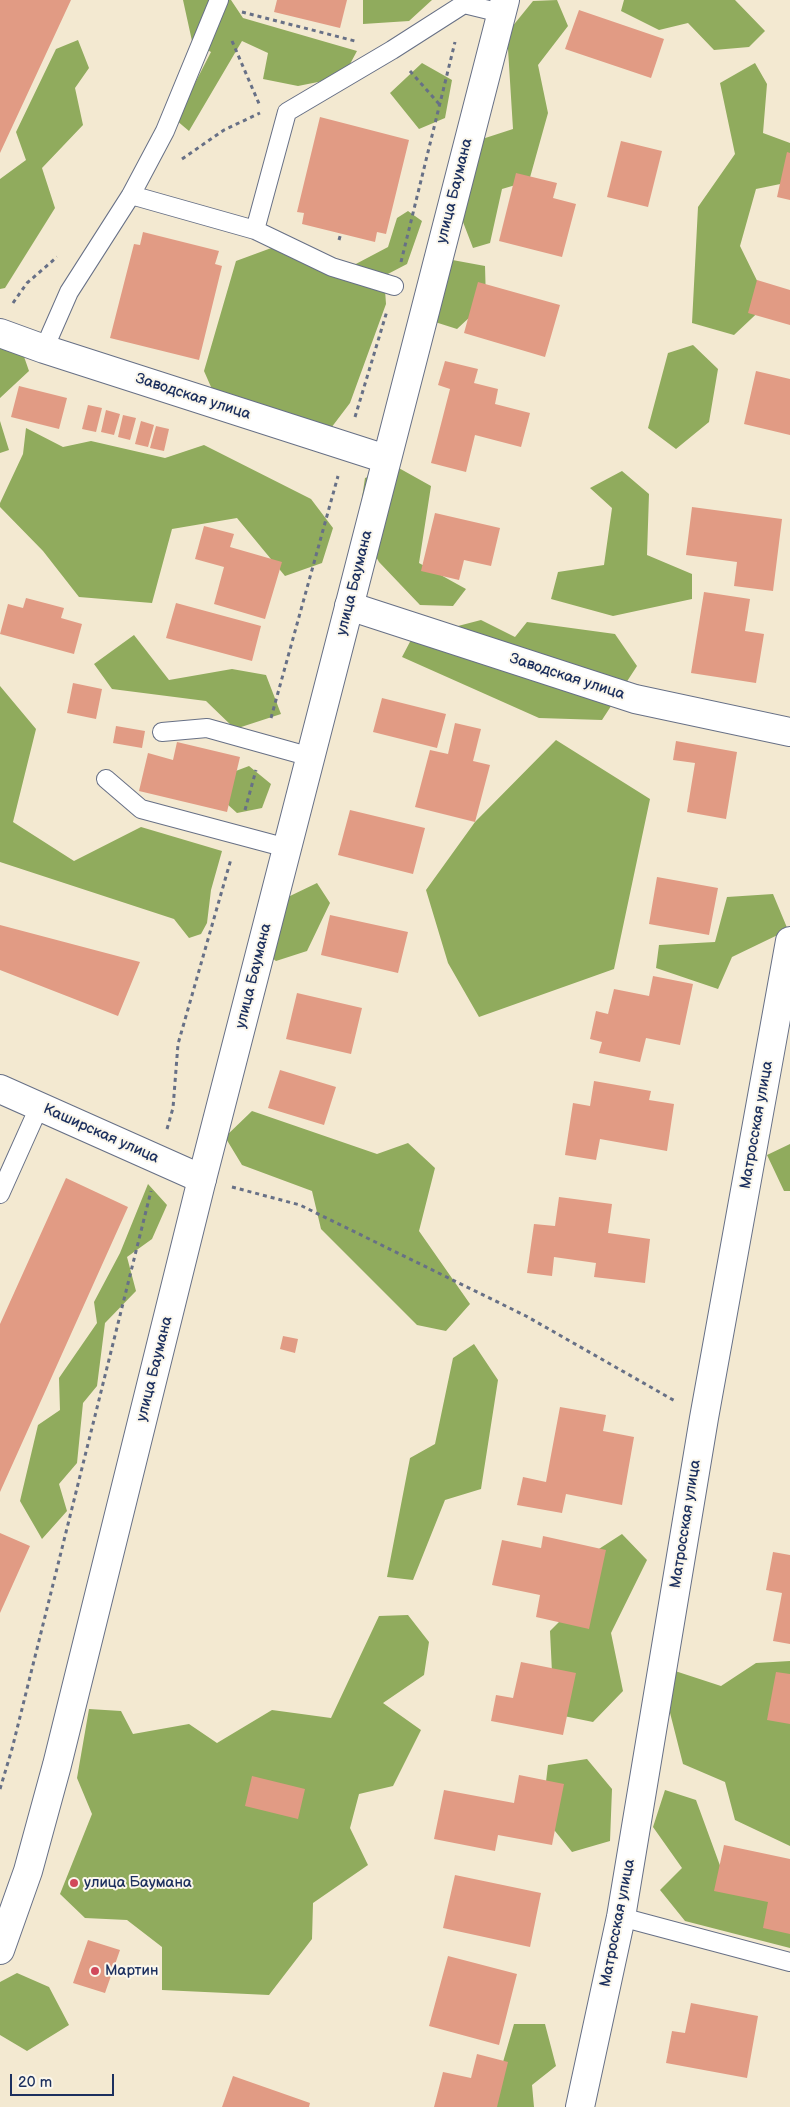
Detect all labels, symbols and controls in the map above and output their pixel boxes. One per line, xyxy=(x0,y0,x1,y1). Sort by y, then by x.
street label: улица Баумана xyxy=(433,137,477,245)
street label: Заводская улица xyxy=(133,370,253,424)
street label: улица Баумана xyxy=(333,529,377,637)
street label: Заводская улица xyxy=(507,650,627,704)
street label: улица Баумана xyxy=(232,922,276,1030)
street label: Матросская улица xyxy=(737,1059,777,1191)
street label: Каширская улица xyxy=(40,1100,162,1168)
street label: улица Баумана xyxy=(133,1315,177,1423)
street label: Матросская улица xyxy=(667,1458,705,1590)
street label: Матросская улица xyxy=(597,1858,639,1988)
place label: улица Баумана xyxy=(84,1874,192,1892)
marker: улица Баумана xyxy=(68,1877,80,1889)
place label: Мартин xyxy=(105,1962,158,1980)
marker: Мартин xyxy=(89,1965,101,1977)
scale bar xyxy=(12,2064,116,2096)
text: 20 m xyxy=(18,2073,52,2092)

